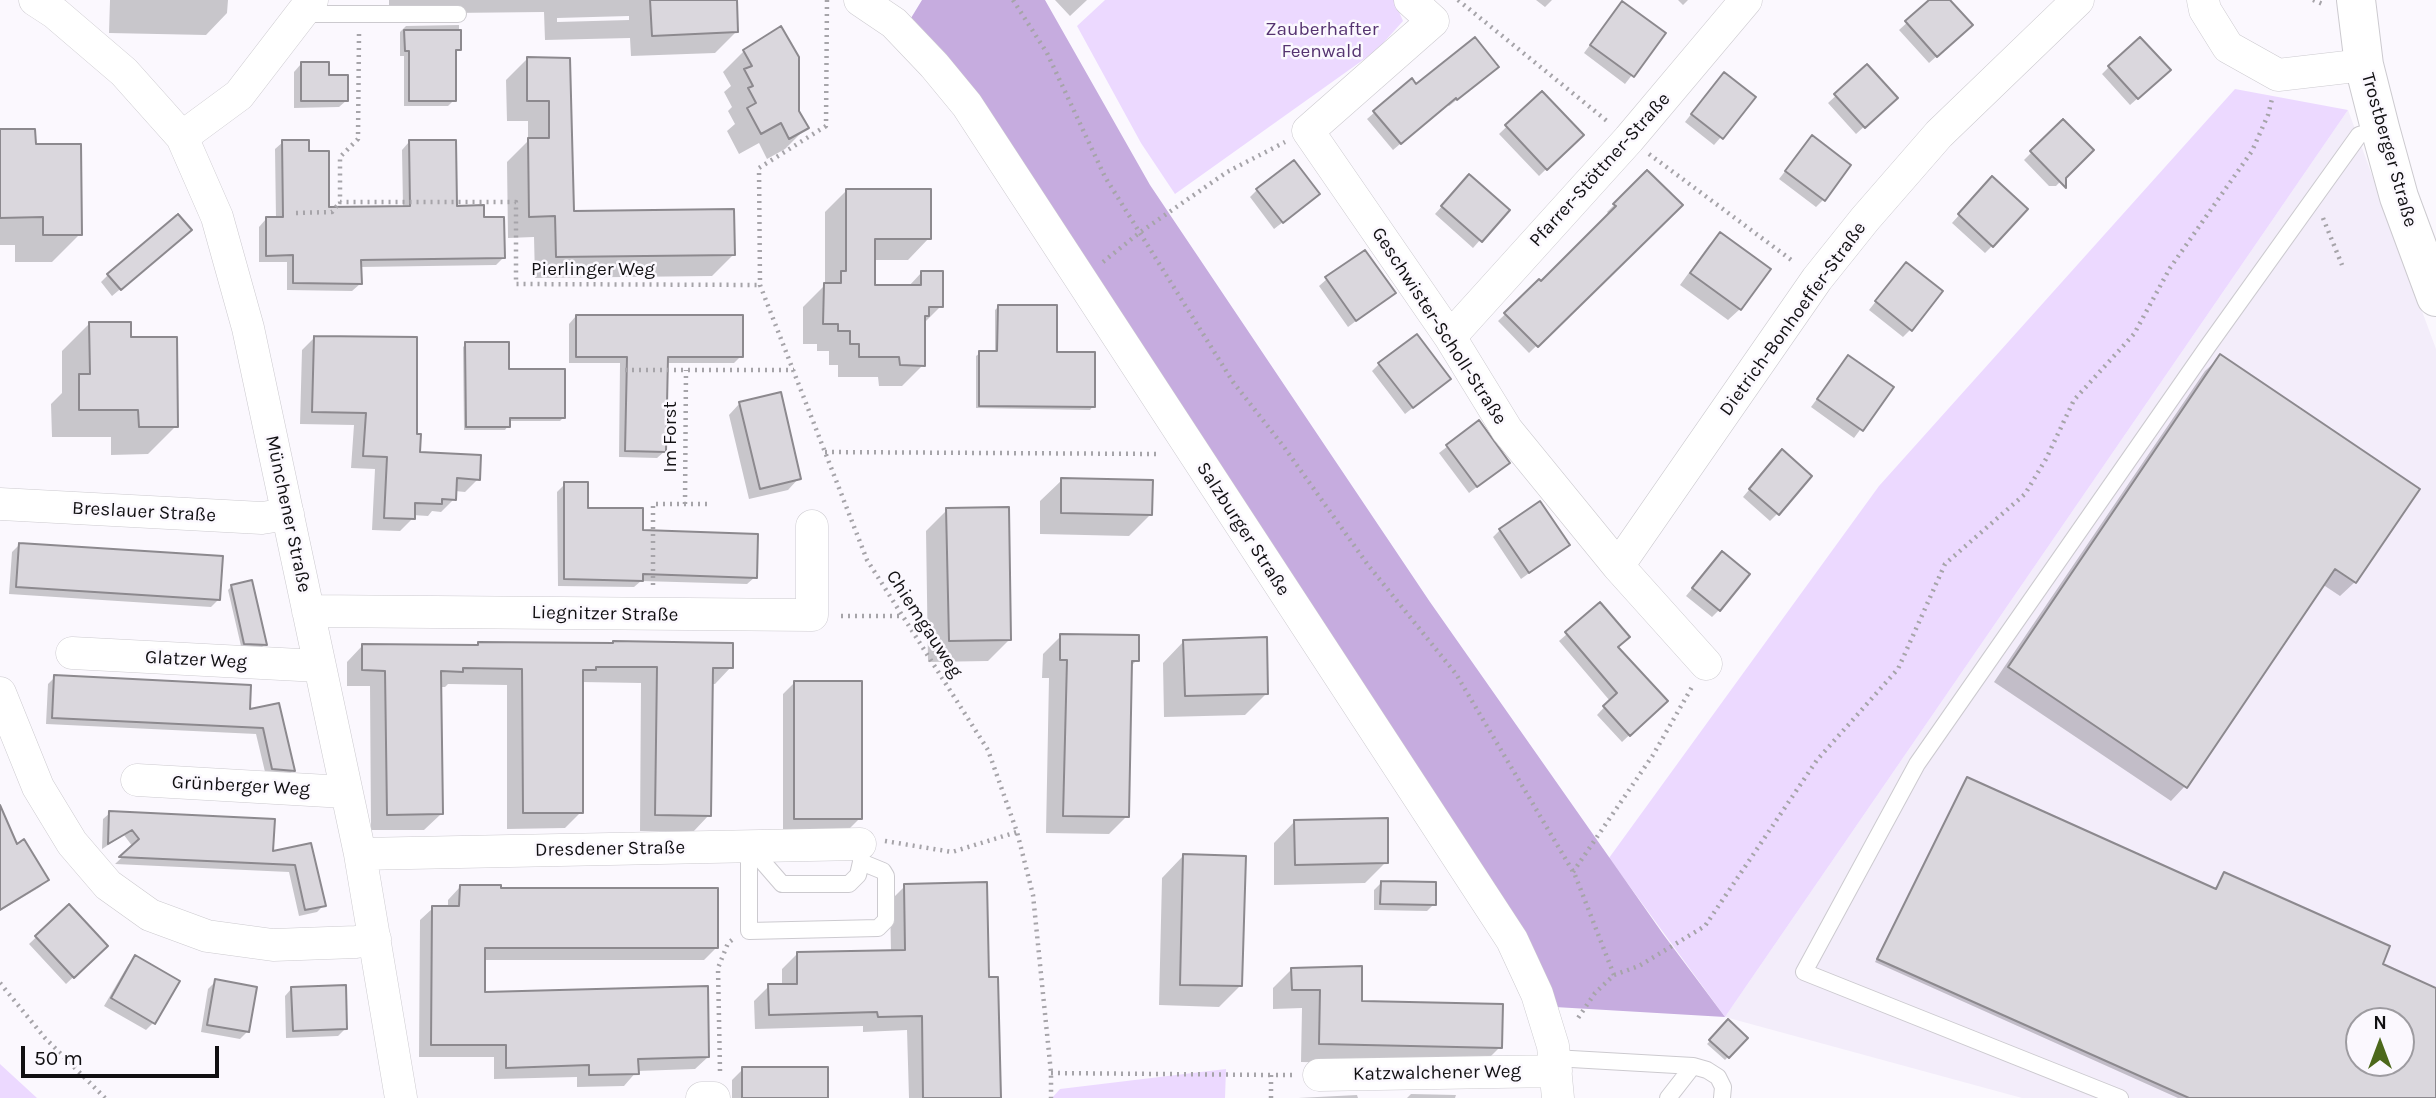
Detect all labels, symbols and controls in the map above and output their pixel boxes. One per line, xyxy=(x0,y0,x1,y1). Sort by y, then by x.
park label: Zauberhafter Feenwald xyxy=(1265,19,1379,63)
street label: Trostberger Straße xyxy=(2356,70,2422,230)
street label: Pfarrer-Stöttner-Straße xyxy=(1525,88,1675,252)
street label: Dietrich-Bonhoeffer-Straße xyxy=(1715,217,1871,421)
street label: Geschwister-Scholl-Straße xyxy=(1367,223,1511,429)
street label: Pierlinger Weg xyxy=(531,259,655,281)
street label: Im Forst xyxy=(660,401,682,473)
street label: Münchener Straße xyxy=(260,433,316,595)
street label: Salzburger Straße xyxy=(1191,458,1295,600)
street label: Breslauer Straße xyxy=(71,497,217,527)
street label: Chiemgauweg xyxy=(881,566,967,682)
street label: Liegnitzer Straße xyxy=(531,601,679,627)
street label: Glatzer Weg xyxy=(144,646,248,674)
street label: Grünberger Weg xyxy=(171,771,311,801)
street label: Dresdener Straße xyxy=(535,836,685,862)
north arrow xyxy=(2345,1007,2415,1077)
text: N xyxy=(2373,1012,2387,1034)
scale bar xyxy=(24,1032,222,1076)
text: 50 m xyxy=(34,1046,83,1070)
street label: Katzwalchener Weg xyxy=(1353,1060,1521,1086)

